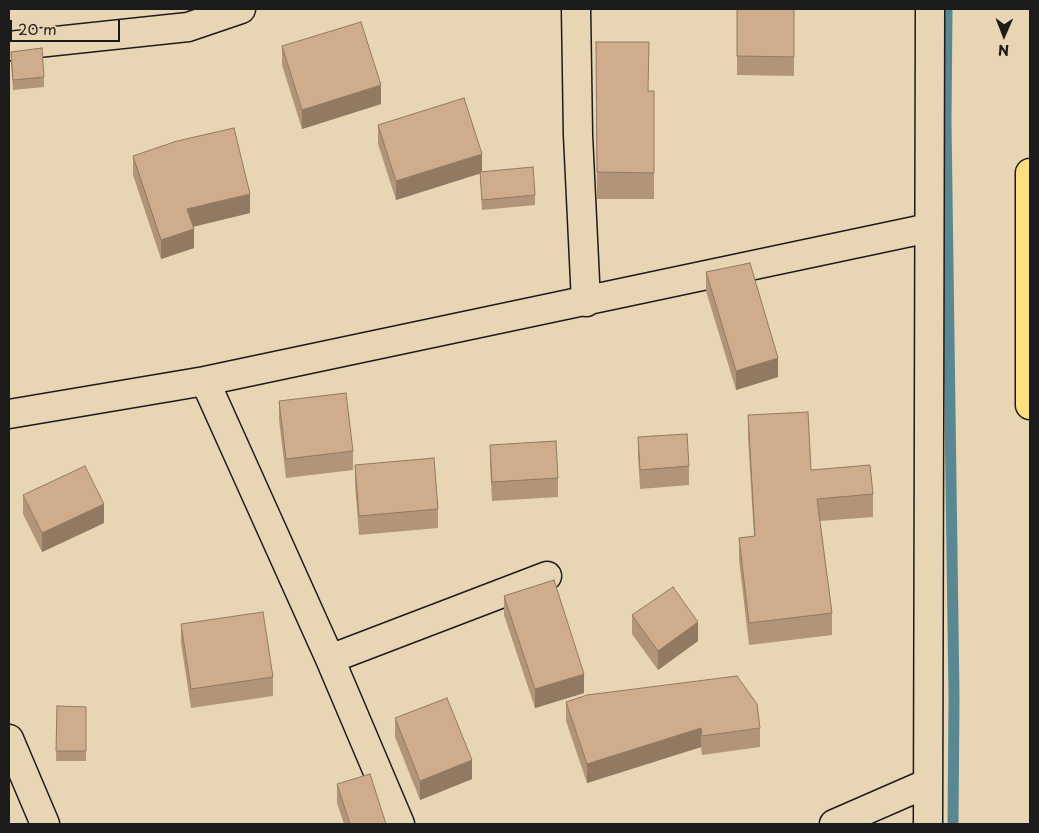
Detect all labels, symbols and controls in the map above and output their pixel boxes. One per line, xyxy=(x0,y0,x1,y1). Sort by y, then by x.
scale bar xyxy=(12,10,122,42)
north arrow xyxy=(979,10,1029,60)
text: 20 m xyxy=(18,17,57,40)
text: N xyxy=(998,40,1009,61)

